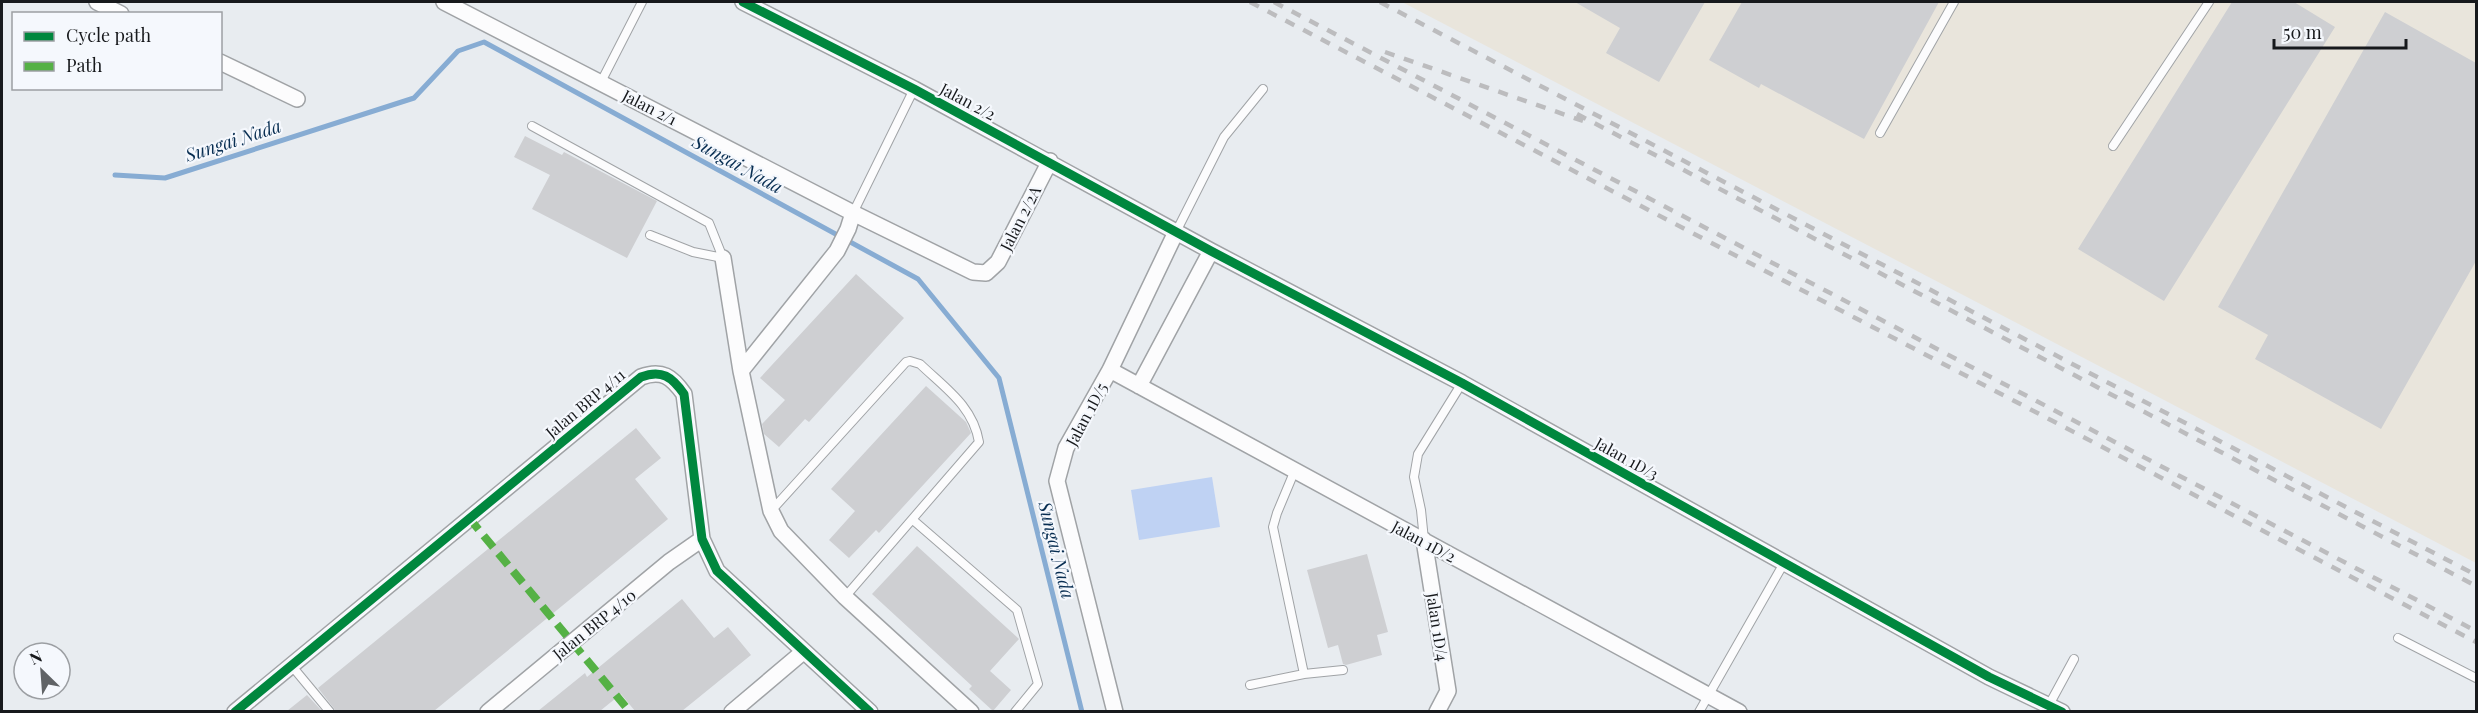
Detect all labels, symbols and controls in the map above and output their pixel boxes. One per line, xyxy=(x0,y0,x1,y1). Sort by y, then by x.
legend xyxy=(12,12,222,90)
scale bar xyxy=(2274,12,2406,50)
text: 50 m xyxy=(2283,20,2322,44)
text: Cycle path xyxy=(66,23,151,47)
text: Path xyxy=(66,53,103,77)
street label: Jalan 2/2 xyxy=(936,77,999,124)
street label: Jalan 2/1 xyxy=(618,84,681,130)
water label: Sungai Nada xyxy=(181,113,284,167)
water label: Sungai Nada xyxy=(688,129,787,199)
street label: Jalan 2/2A xyxy=(994,181,1046,255)
street label: Jalan BRP 4/11 xyxy=(540,364,629,443)
street label: Jalan 1D/5 xyxy=(1060,379,1111,450)
street label: Jalan 1D/3 xyxy=(1591,432,1662,484)
water label: Sungai Nada xyxy=(1033,498,1081,601)
street label: Jalan 1D/2 xyxy=(1387,515,1460,567)
street label: Jalan BRP 4/10 xyxy=(547,584,640,665)
street label: Jalan 1D/4 xyxy=(1422,590,1454,663)
north arrow xyxy=(12,641,72,701)
text: N xyxy=(26,645,46,669)

